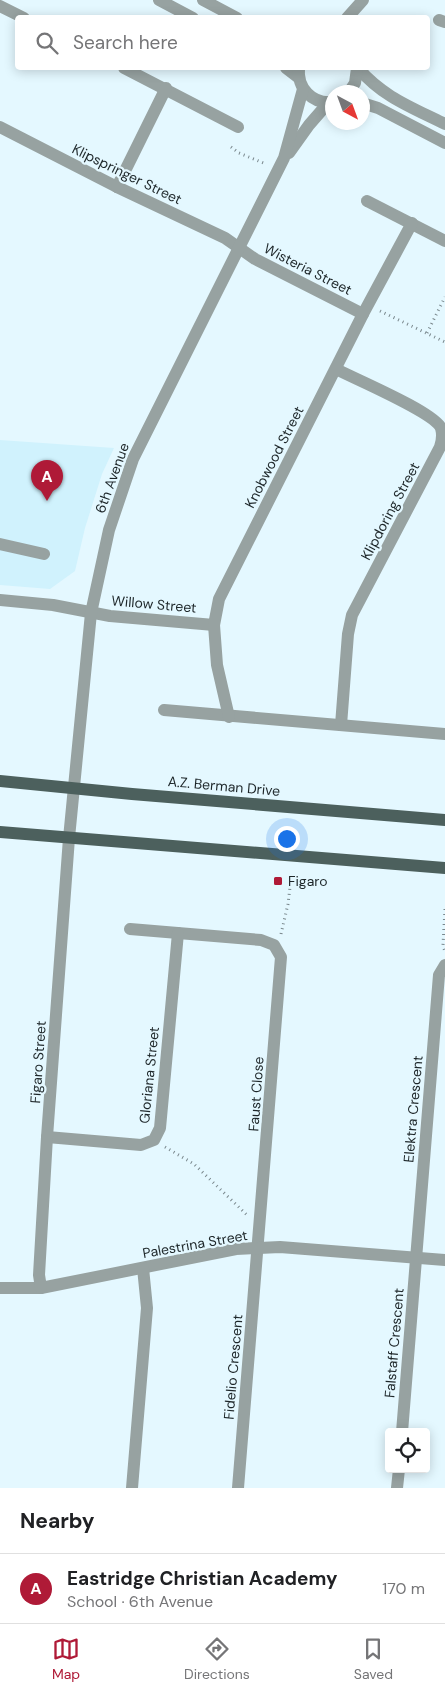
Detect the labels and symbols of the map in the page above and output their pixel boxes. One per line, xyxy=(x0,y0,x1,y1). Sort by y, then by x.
north arrow xyxy=(325,85,370,130)
street label: Klipspringer Street xyxy=(69,140,185,208)
street label: Wisteria Street xyxy=(261,239,355,299)
street label: Knobwood Street xyxy=(241,403,307,511)
street label: 6th Avenue xyxy=(91,440,133,516)
street label: Klipdoring Street xyxy=(357,459,423,563)
pin: A xyxy=(31,460,63,501)
street label: Willow Street xyxy=(111,591,197,617)
street label: A.Z. Berman Drive xyxy=(167,772,281,800)
your location xyxy=(274,826,300,852)
place label: Figaro xyxy=(288,872,328,890)
marker: Figaro xyxy=(272,875,284,887)
street label: Figaro Street xyxy=(26,1020,50,1104)
street label: Gloriana Street xyxy=(135,1026,163,1124)
street label: Elektra Crescent xyxy=(399,1055,427,1163)
street label: Faust Close xyxy=(244,1056,268,1132)
street label: Palestrina Street xyxy=(141,1226,249,1262)
street label: Falstaff Crescent xyxy=(380,1287,408,1399)
street label: Fidelio Crescent xyxy=(219,1314,247,1420)

